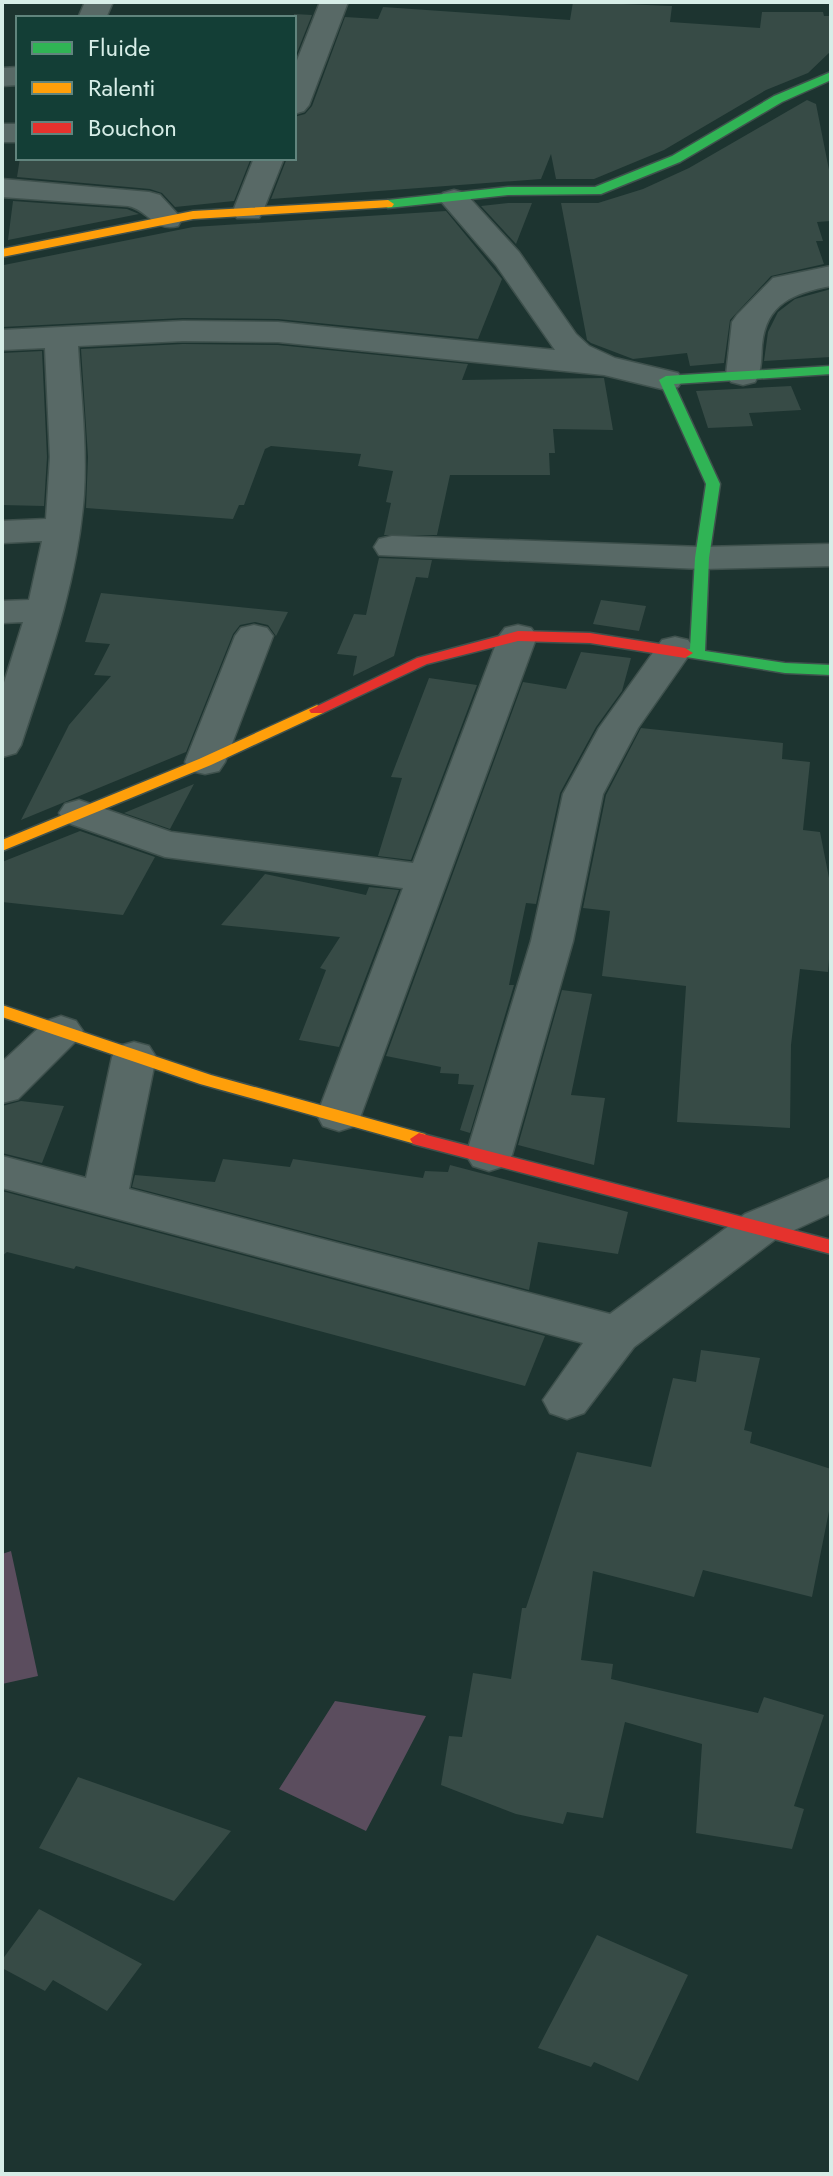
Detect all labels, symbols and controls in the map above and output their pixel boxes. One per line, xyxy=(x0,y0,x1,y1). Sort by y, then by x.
legend xyxy=(16,16,296,160)
text: Fluide xyxy=(88,30,150,65)
text: Ralenti xyxy=(88,70,155,105)
text: Bouchon xyxy=(88,110,177,145)

